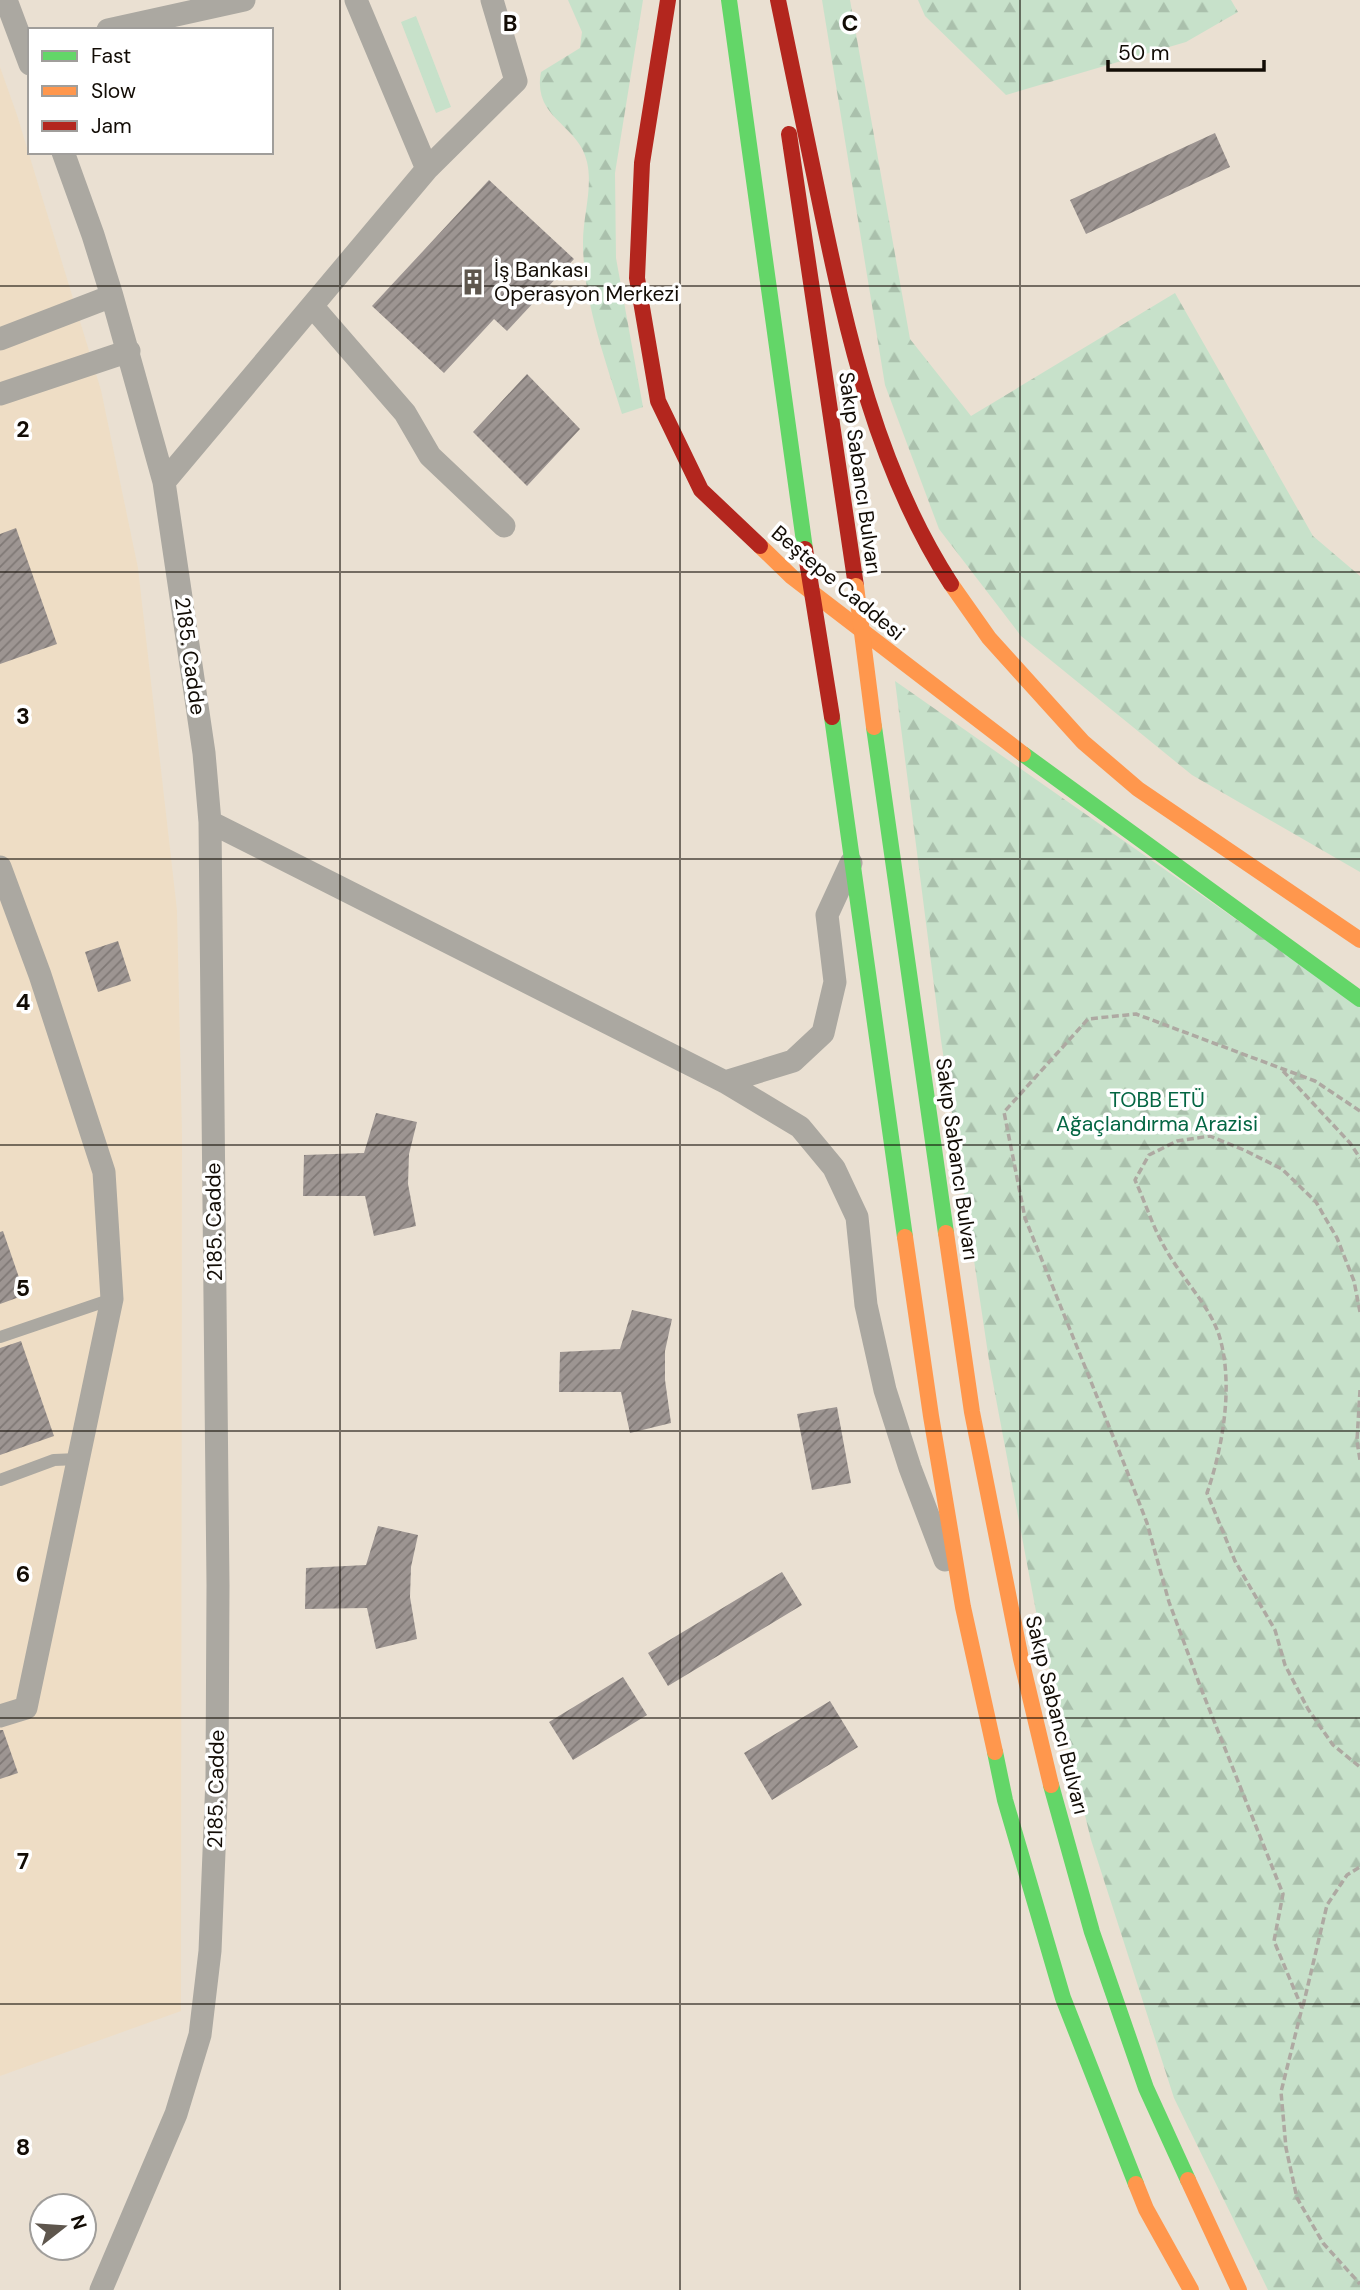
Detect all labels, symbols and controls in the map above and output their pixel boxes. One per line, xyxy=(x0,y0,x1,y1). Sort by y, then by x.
text: B xyxy=(503,8,517,38)
text: C xyxy=(842,8,858,38)
legend xyxy=(28,28,273,154)
scale bar xyxy=(1108,28,1264,72)
text: 50 m xyxy=(1118,39,1169,67)
text: Fast xyxy=(91,42,131,70)
text: Slow xyxy=(91,77,136,105)
text: Jam xyxy=(91,112,132,140)
place label: İş Bankası Operasyon Merkezi xyxy=(494,256,679,308)
building icon: İş Bankası Operasyon Merkezi xyxy=(458,267,488,297)
street label: Sakıp Sabancı Bulvarı xyxy=(832,370,888,576)
text: 2 xyxy=(16,414,30,444)
street label: Beştepe Caddesi xyxy=(766,519,910,647)
street label: 2185. Cadde xyxy=(168,595,212,717)
text: 3 xyxy=(16,701,30,731)
text: 4 xyxy=(16,987,31,1017)
street label: Sakıp Sabancı Bulvarı xyxy=(929,1056,985,1262)
park label: TOBB ETÜ Ağaçlandırma Arazisi xyxy=(1056,1086,1258,1138)
street label: 2185. Cadde xyxy=(199,1162,229,1282)
text: 5 xyxy=(16,1273,30,1303)
text: 6 xyxy=(16,1559,30,1589)
street label: Sakıp Sabancı Bulvarı xyxy=(1019,1613,1095,1817)
street label: 2185. Cadde xyxy=(201,1729,231,1849)
text: 7 xyxy=(17,1846,29,1876)
text: 8 xyxy=(16,2132,30,2162)
north arrow xyxy=(28,2192,98,2262)
text: N xyxy=(65,2212,93,2232)

